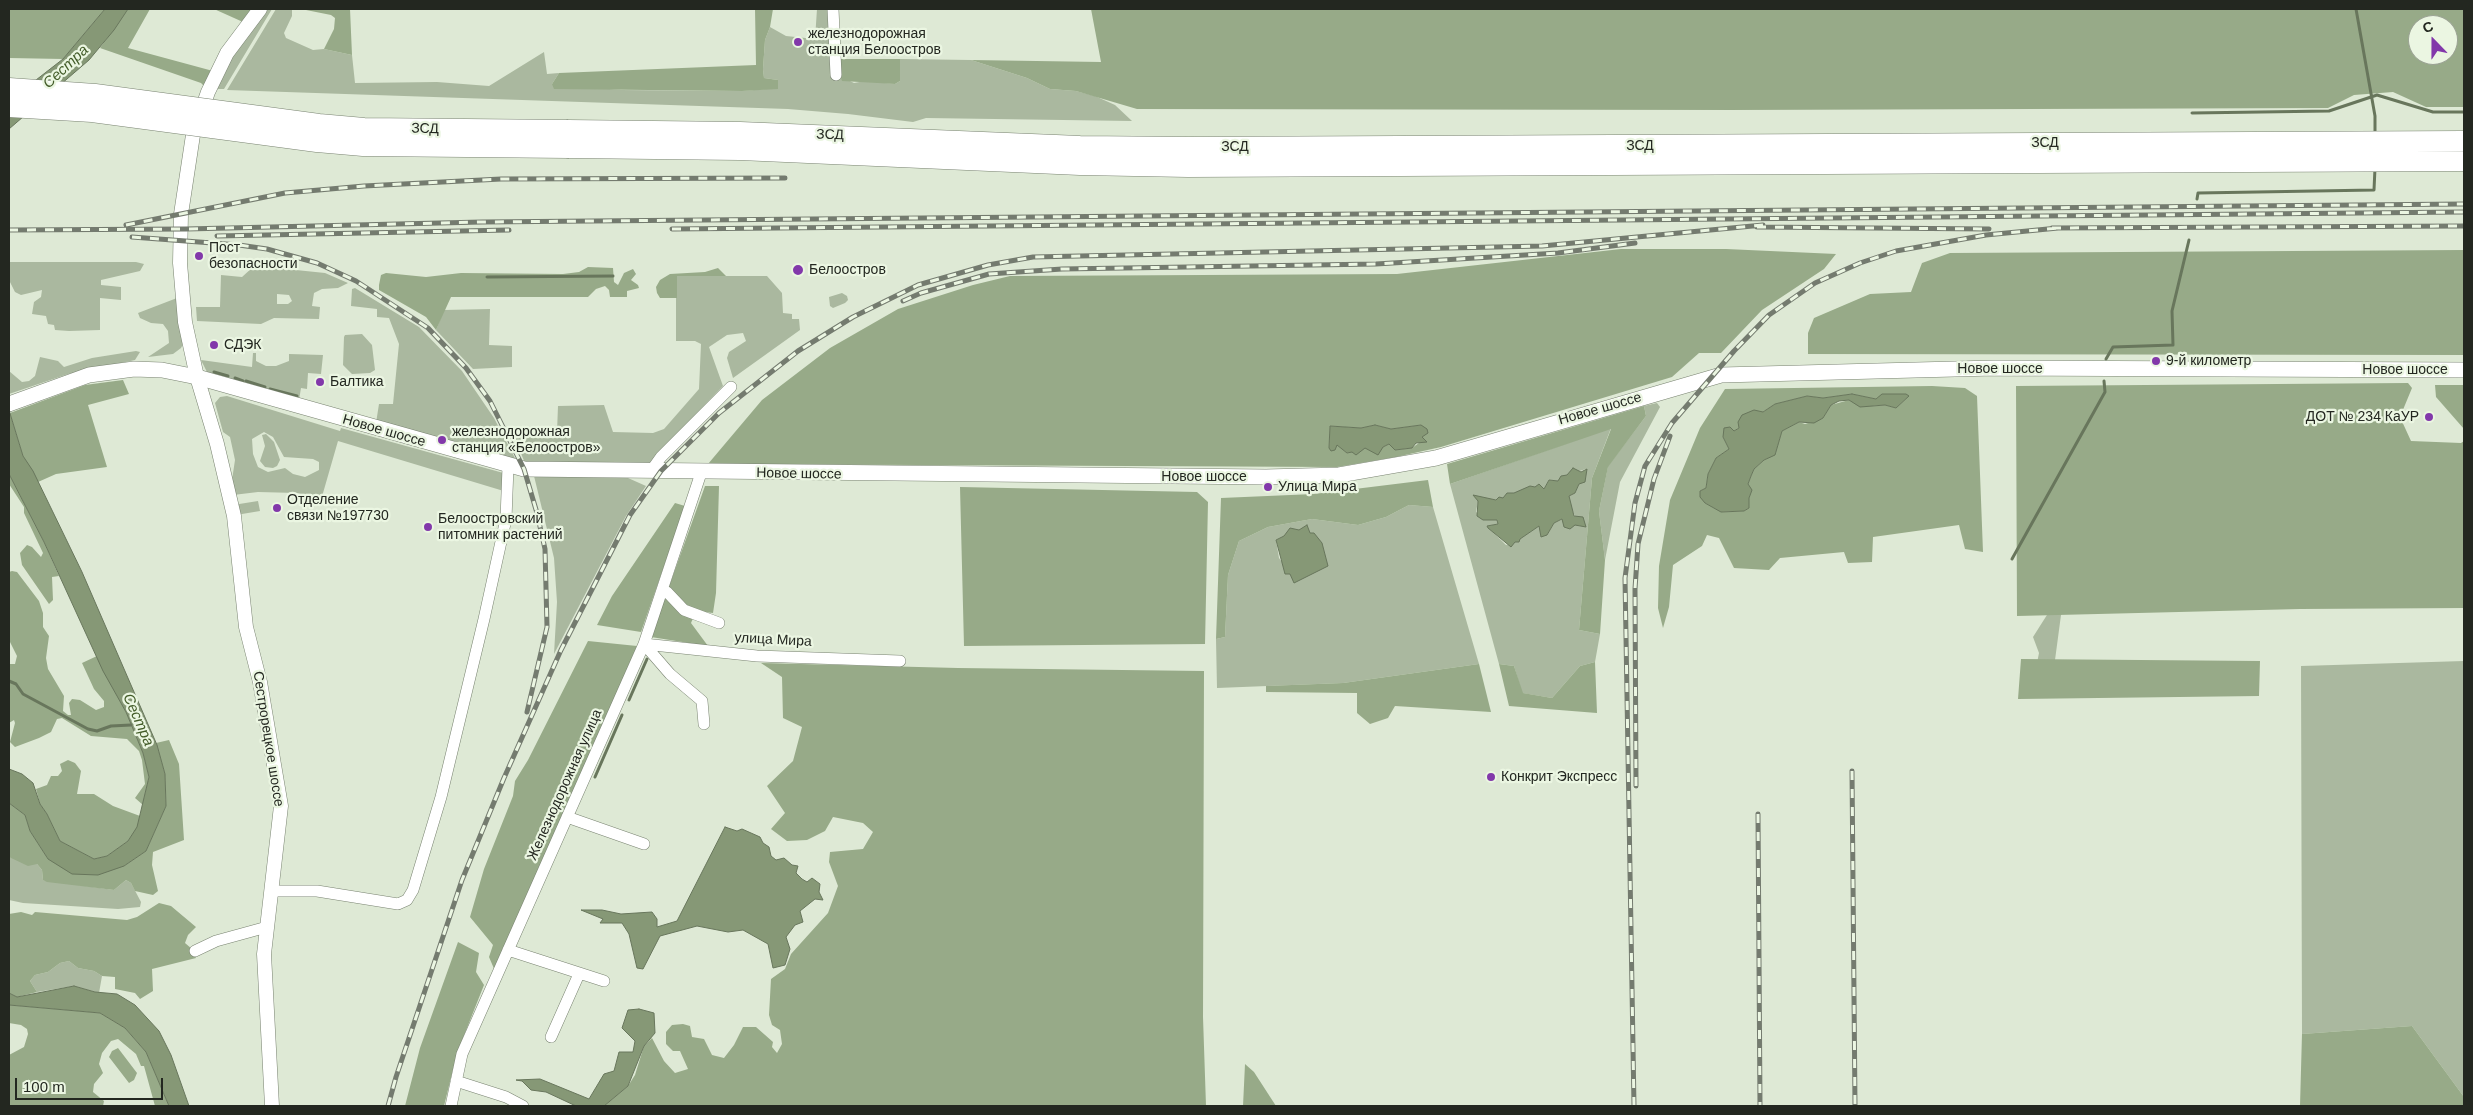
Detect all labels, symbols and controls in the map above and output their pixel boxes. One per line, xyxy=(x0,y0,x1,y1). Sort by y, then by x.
north arrow xyxy=(2408,15,2458,65)
text: С xyxy=(2420,18,2435,36)
place label: железнодорожная станция Белоостров xyxy=(808,26,941,58)
marker: железнодорожная станция Белоостров xyxy=(792,36,804,48)
water label: Сестра xyxy=(40,41,92,93)
street label: ЗСД xyxy=(411,120,439,138)
street label: ЗСД xyxy=(816,126,844,144)
street label: ЗСД xyxy=(2031,135,2059,151)
street label: ЗСД xyxy=(1626,138,1654,154)
street label: ЗСД xyxy=(1221,139,1249,155)
place label: Пост безопасности xyxy=(209,240,298,272)
marker: Пост безопасности xyxy=(193,250,205,262)
place label: Белоостров xyxy=(809,262,886,278)
marker: Белоостров xyxy=(791,263,805,277)
place label: СДЭК xyxy=(224,337,262,353)
marker: СДЭК xyxy=(208,339,220,351)
place label: 9-й километр xyxy=(2166,353,2251,369)
marker: 9-й километр xyxy=(2150,355,2162,367)
street label: Новое шоссе xyxy=(1957,361,2043,377)
street label: Новое шоссе xyxy=(2362,362,2448,378)
place label: Балтика xyxy=(330,374,384,390)
marker: Балтика xyxy=(314,376,326,388)
street label: Новое шоссе xyxy=(1557,389,1643,429)
place label: ДОТ № 234 КаУР xyxy=(2306,409,2419,425)
street label: Новое шоссе xyxy=(341,411,427,451)
marker: ДОТ № 234 КаУР xyxy=(2423,411,2435,423)
place label: железнодорожная станция «Белоостров» xyxy=(452,424,600,457)
marker: железнодорожная станция «Белоостров» xyxy=(436,434,448,446)
street label: Новое шоссе xyxy=(756,465,842,483)
street label: Новое шоссе xyxy=(1161,469,1247,485)
place label: Улица Мира xyxy=(1278,479,1357,495)
marker: Улица Мира xyxy=(1262,481,1274,493)
place label: Отделение связи №197730 xyxy=(287,492,389,524)
marker: Отделение связи №197730 xyxy=(271,502,283,514)
place label: Белоостровский питомник растений xyxy=(438,511,563,544)
marker: Белоостровский питомник растений xyxy=(422,521,434,533)
street label: улица Мира xyxy=(734,630,812,650)
street label: Сестрорецкое шоссе xyxy=(249,670,287,808)
water label: Сестра xyxy=(118,691,158,749)
street label: Железнодорожная улица xyxy=(524,707,606,863)
place label: Конкрит Экспресс xyxy=(1501,769,1617,785)
marker: Конкрит Экспресс xyxy=(1485,771,1497,783)
scale bar xyxy=(18,1068,165,1100)
text: 100 m xyxy=(23,1078,65,1095)

